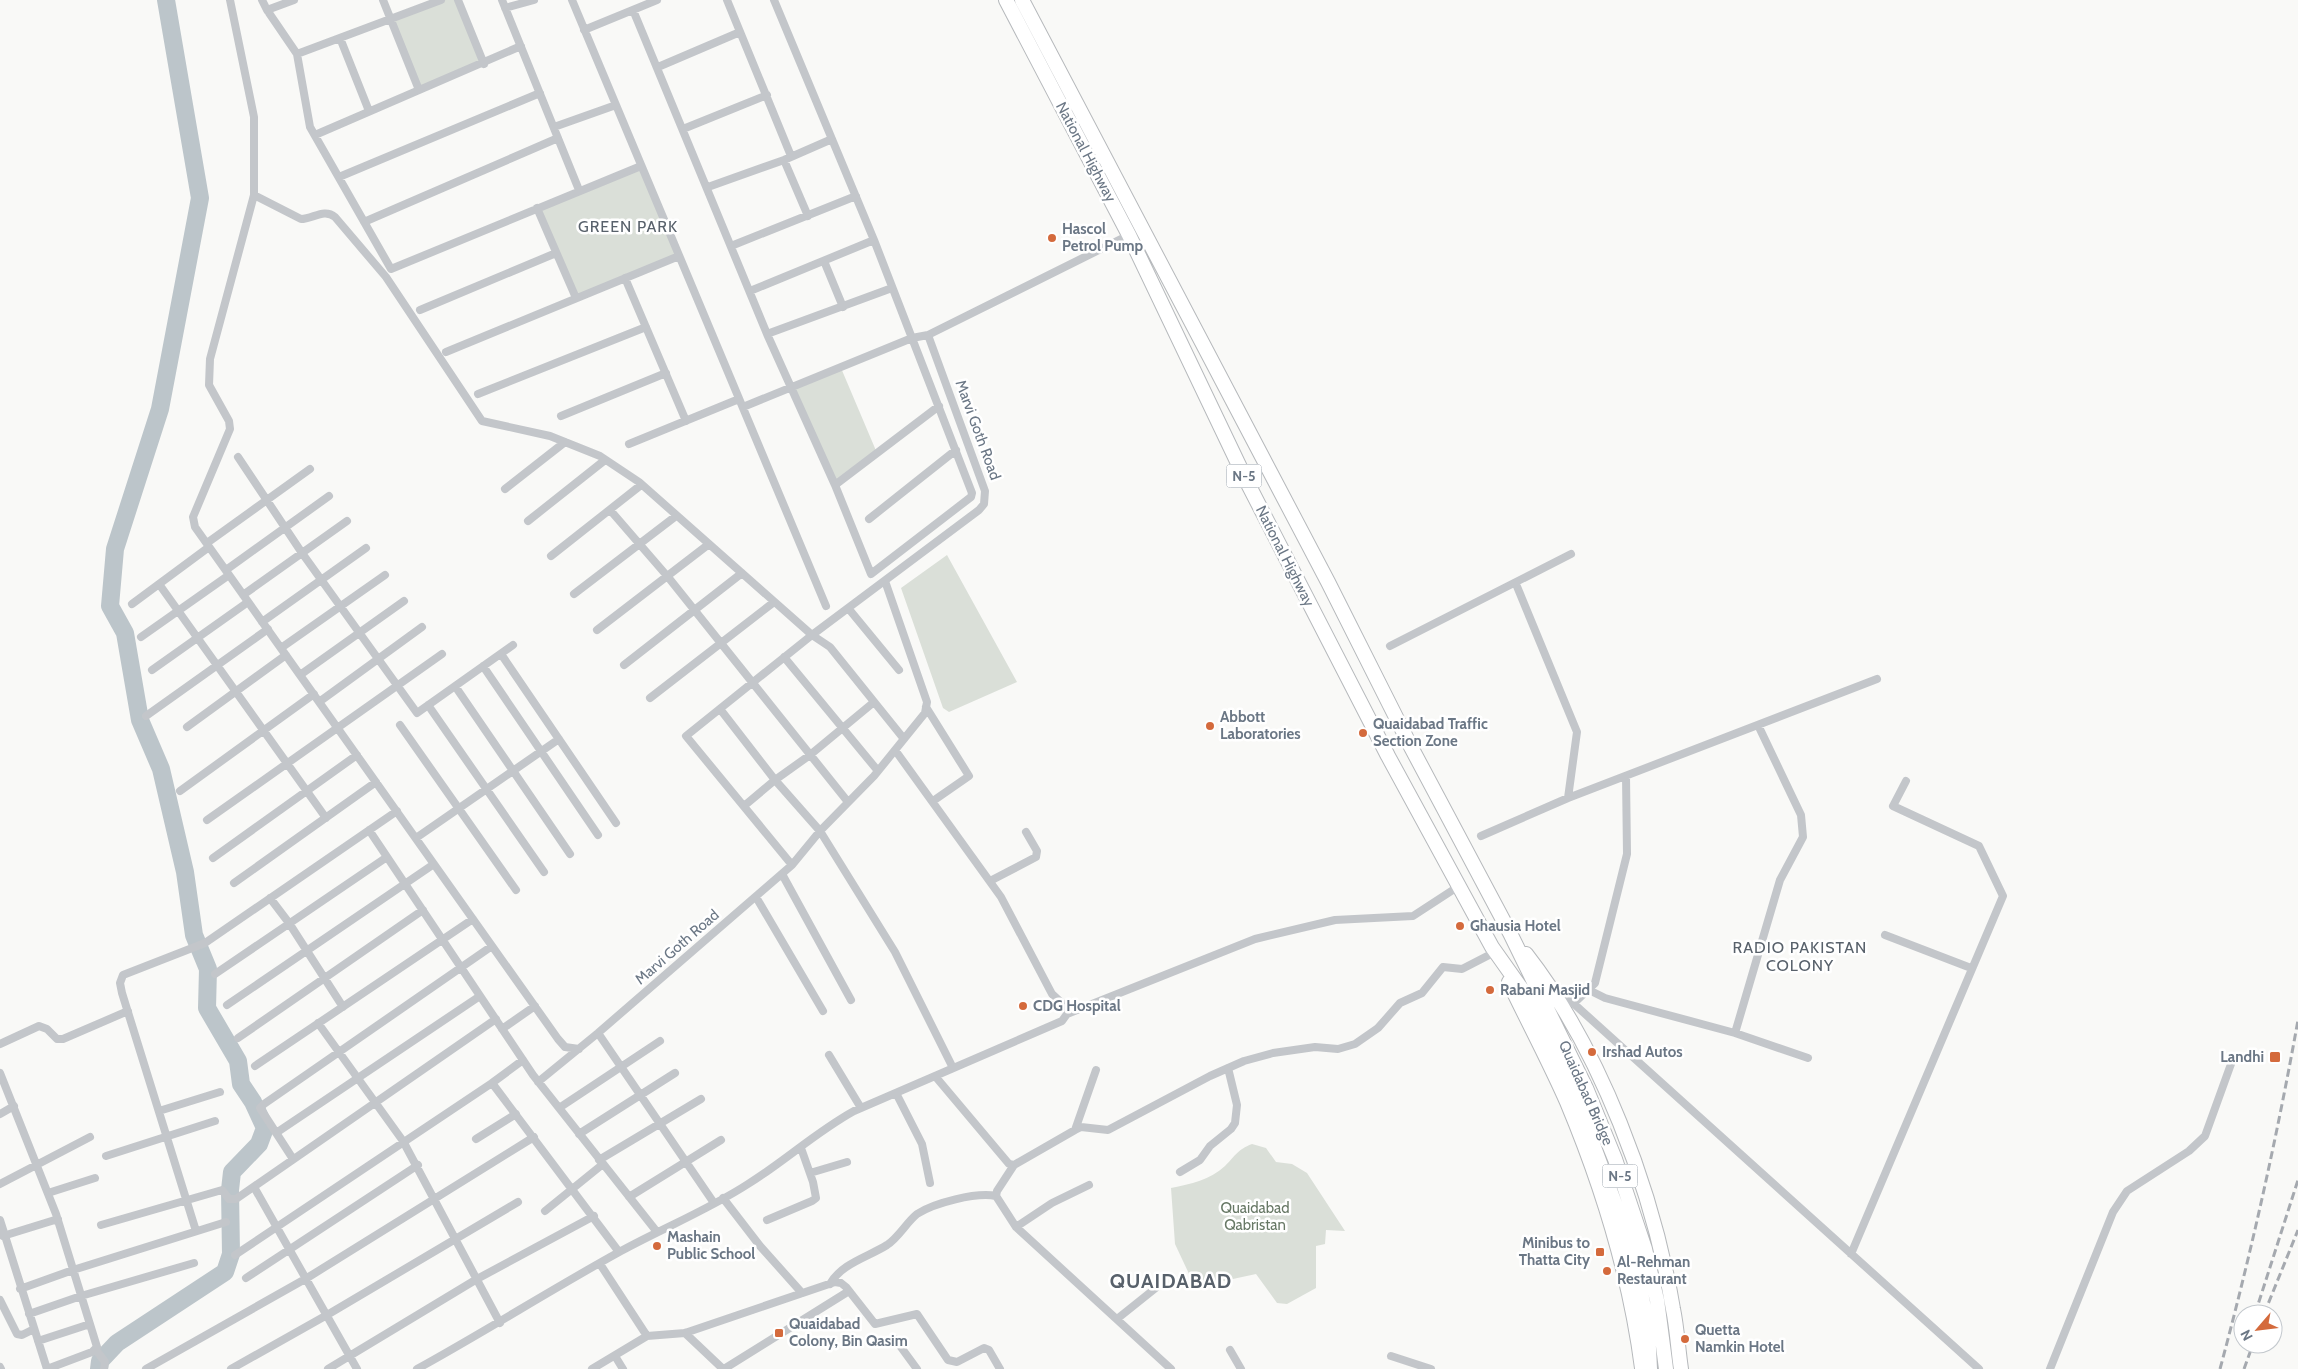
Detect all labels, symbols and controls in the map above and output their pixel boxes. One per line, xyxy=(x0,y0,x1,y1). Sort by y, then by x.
street label: National Highway xyxy=(1052,99,1120,206)
district label: GREEN PARK xyxy=(578,217,678,236)
place label: Hascol Petrol Pump xyxy=(1062,220,1144,255)
marker: Hascol Petrol Pump xyxy=(1046,232,1058,244)
street label: Marvi Goth Road xyxy=(952,377,1004,483)
road number: N-5 xyxy=(1226,464,1262,488)
street label: National Highway xyxy=(1252,503,1318,610)
place label: Abbott Laboratories xyxy=(1220,708,1301,743)
place label: Quaidabad Traffic Section Zone xyxy=(1373,715,1488,750)
marker: Abbott Laboratories xyxy=(1204,720,1216,732)
marker: Quaidabad Traffic Section Zone xyxy=(1357,727,1369,739)
street label: Marvi Goth Road xyxy=(631,906,723,988)
place label: Ghausia Hotel xyxy=(1470,917,1561,935)
marker: Ghausia Hotel xyxy=(1454,920,1466,932)
district label: RADIO PAKISTAN COLONY xyxy=(1733,938,1867,975)
place label: Rabani Masjid xyxy=(1500,981,1590,999)
marker: Rabani Masjid xyxy=(1484,984,1496,996)
place label: CDG Hospital xyxy=(1033,997,1121,1015)
marker: CDG Hospital xyxy=(1017,1000,1029,1012)
street label: Quaidabad Bridge xyxy=(1555,1038,1617,1148)
place label: Irshad Autos xyxy=(1602,1043,1683,1061)
marker: Irshad Autos xyxy=(1586,1046,1598,1058)
place label: Landhi xyxy=(2220,1048,2264,1066)
marker: Landhi xyxy=(2268,1050,2282,1064)
road number: N-5 xyxy=(1602,1164,1638,1188)
park label: Quaidabad Qabristan xyxy=(1220,1199,1290,1234)
place label: Mashain Public School xyxy=(667,1228,755,1263)
place label: Minibus to Thatta City xyxy=(1519,1234,1591,1269)
marker: Mashain Public School xyxy=(651,1240,663,1252)
marker: Minibus to Thatta City xyxy=(1594,1246,1606,1258)
place label: Al-Rehman Restaurant xyxy=(1617,1253,1690,1288)
marker: Al-Rehman Restaurant xyxy=(1601,1265,1613,1277)
district label: QUAIDABAD xyxy=(1110,1269,1232,1293)
north arrow xyxy=(2233,1304,2283,1354)
place label: Quaidabad Colony, Bin Qasim xyxy=(789,1315,908,1350)
place label: Quetta Namkin Hotel xyxy=(1695,1321,1785,1356)
marker: Quaidabad Colony, Bin Qasim xyxy=(773,1327,785,1339)
text: N xyxy=(2236,1327,2257,1344)
marker: Quetta Namkin Hotel xyxy=(1679,1333,1691,1345)

